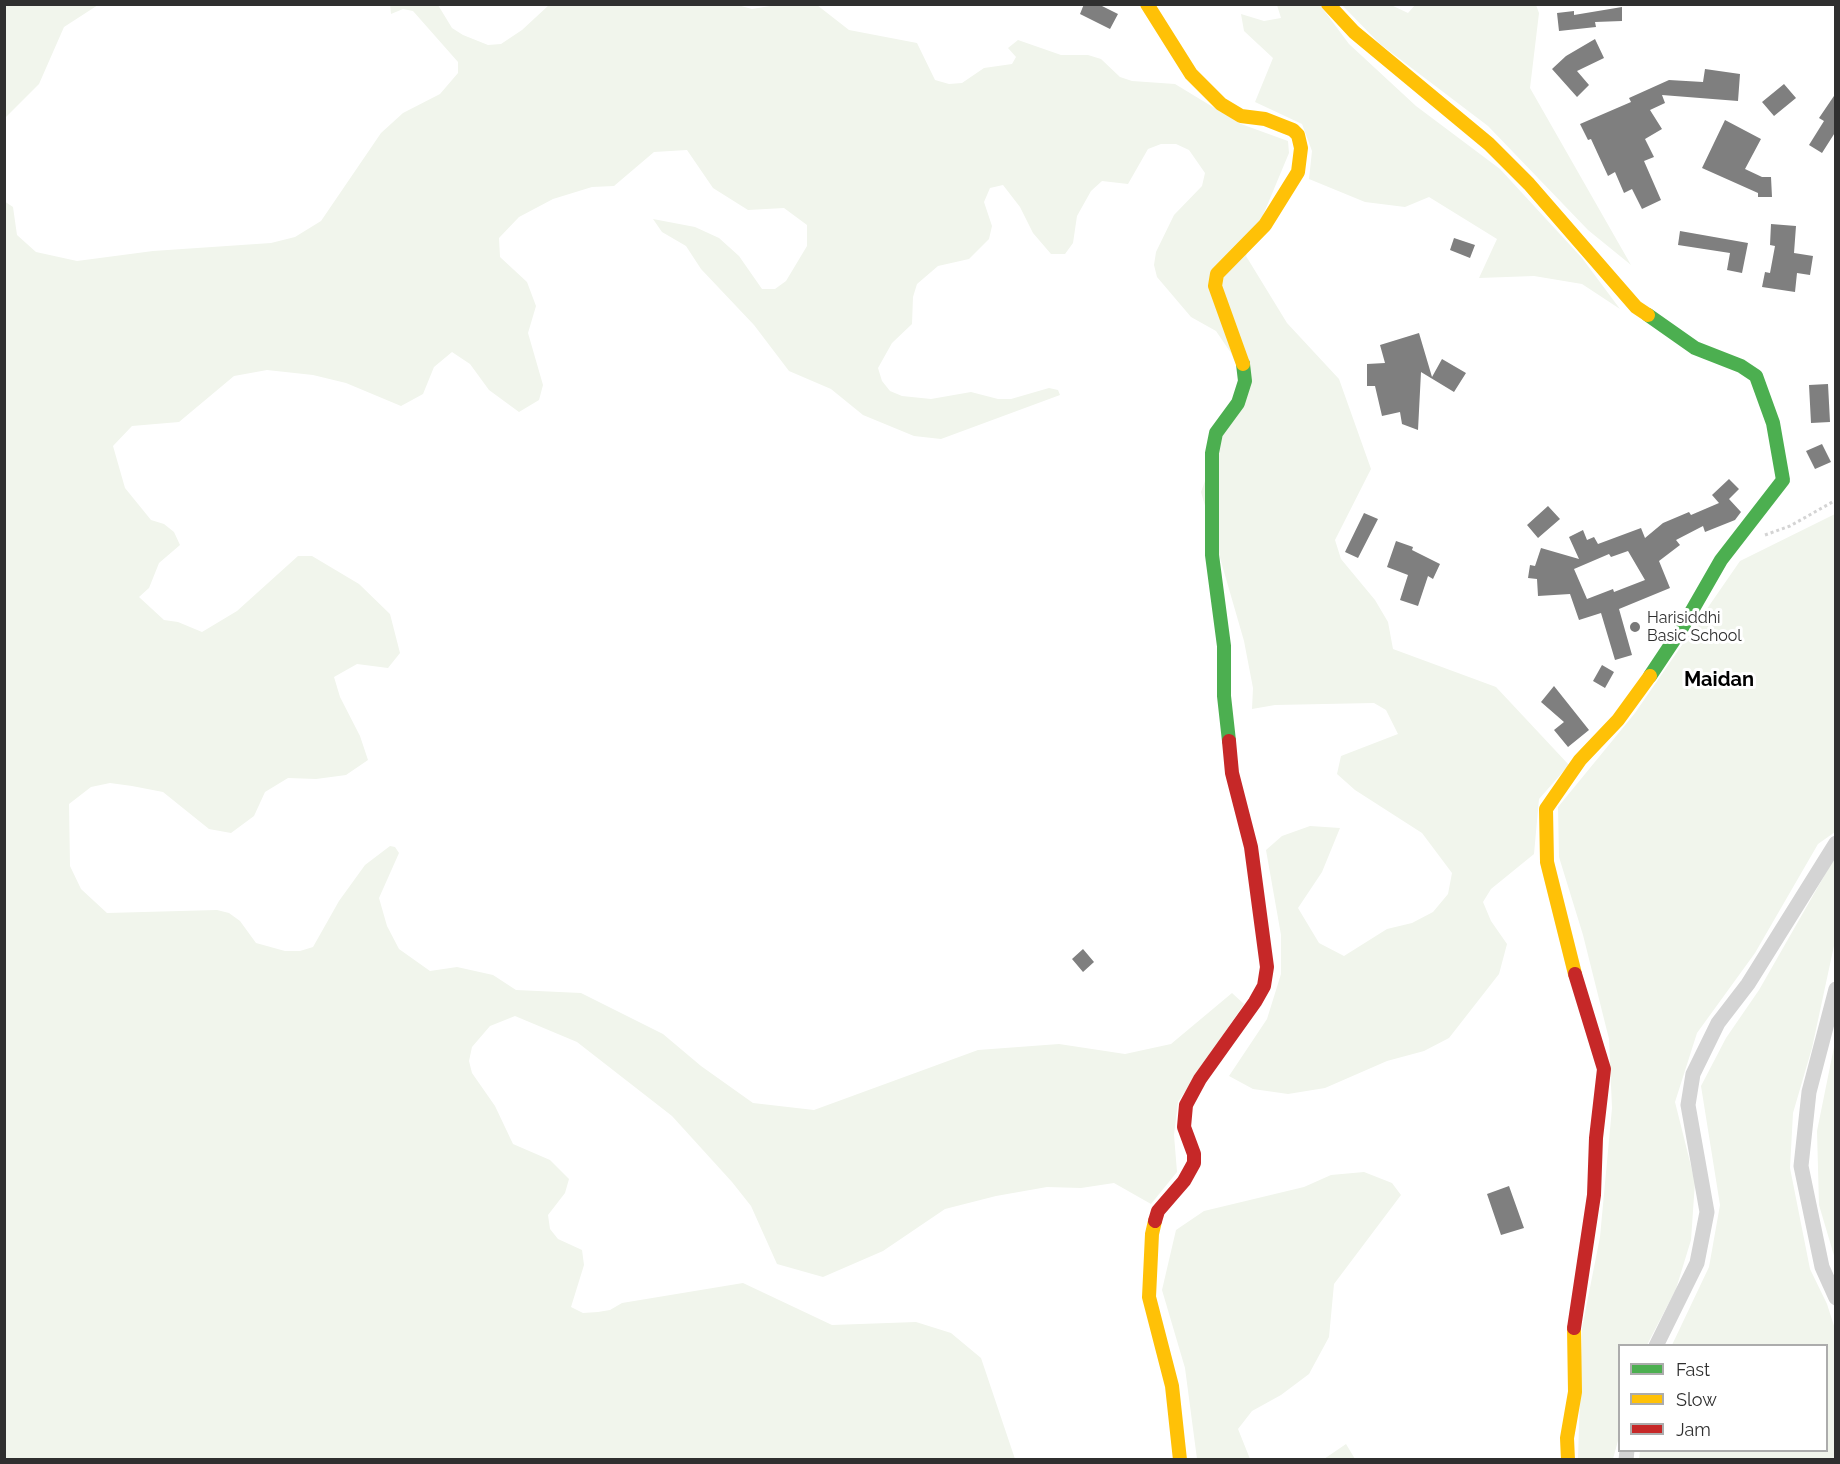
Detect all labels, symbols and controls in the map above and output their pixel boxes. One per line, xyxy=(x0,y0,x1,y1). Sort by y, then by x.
place label: Harisiddhi Basic School xyxy=(1647,608,1742,646)
marker: Harisiddhi Basic School xyxy=(1628,620,1642,634)
district label: Maidan xyxy=(1684,668,1754,692)
legend xyxy=(1618,1344,1828,1452)
text: Fast xyxy=(1676,1359,1710,1380)
text: Slow xyxy=(1676,1389,1717,1410)
text: Jam xyxy=(1676,1419,1711,1440)

